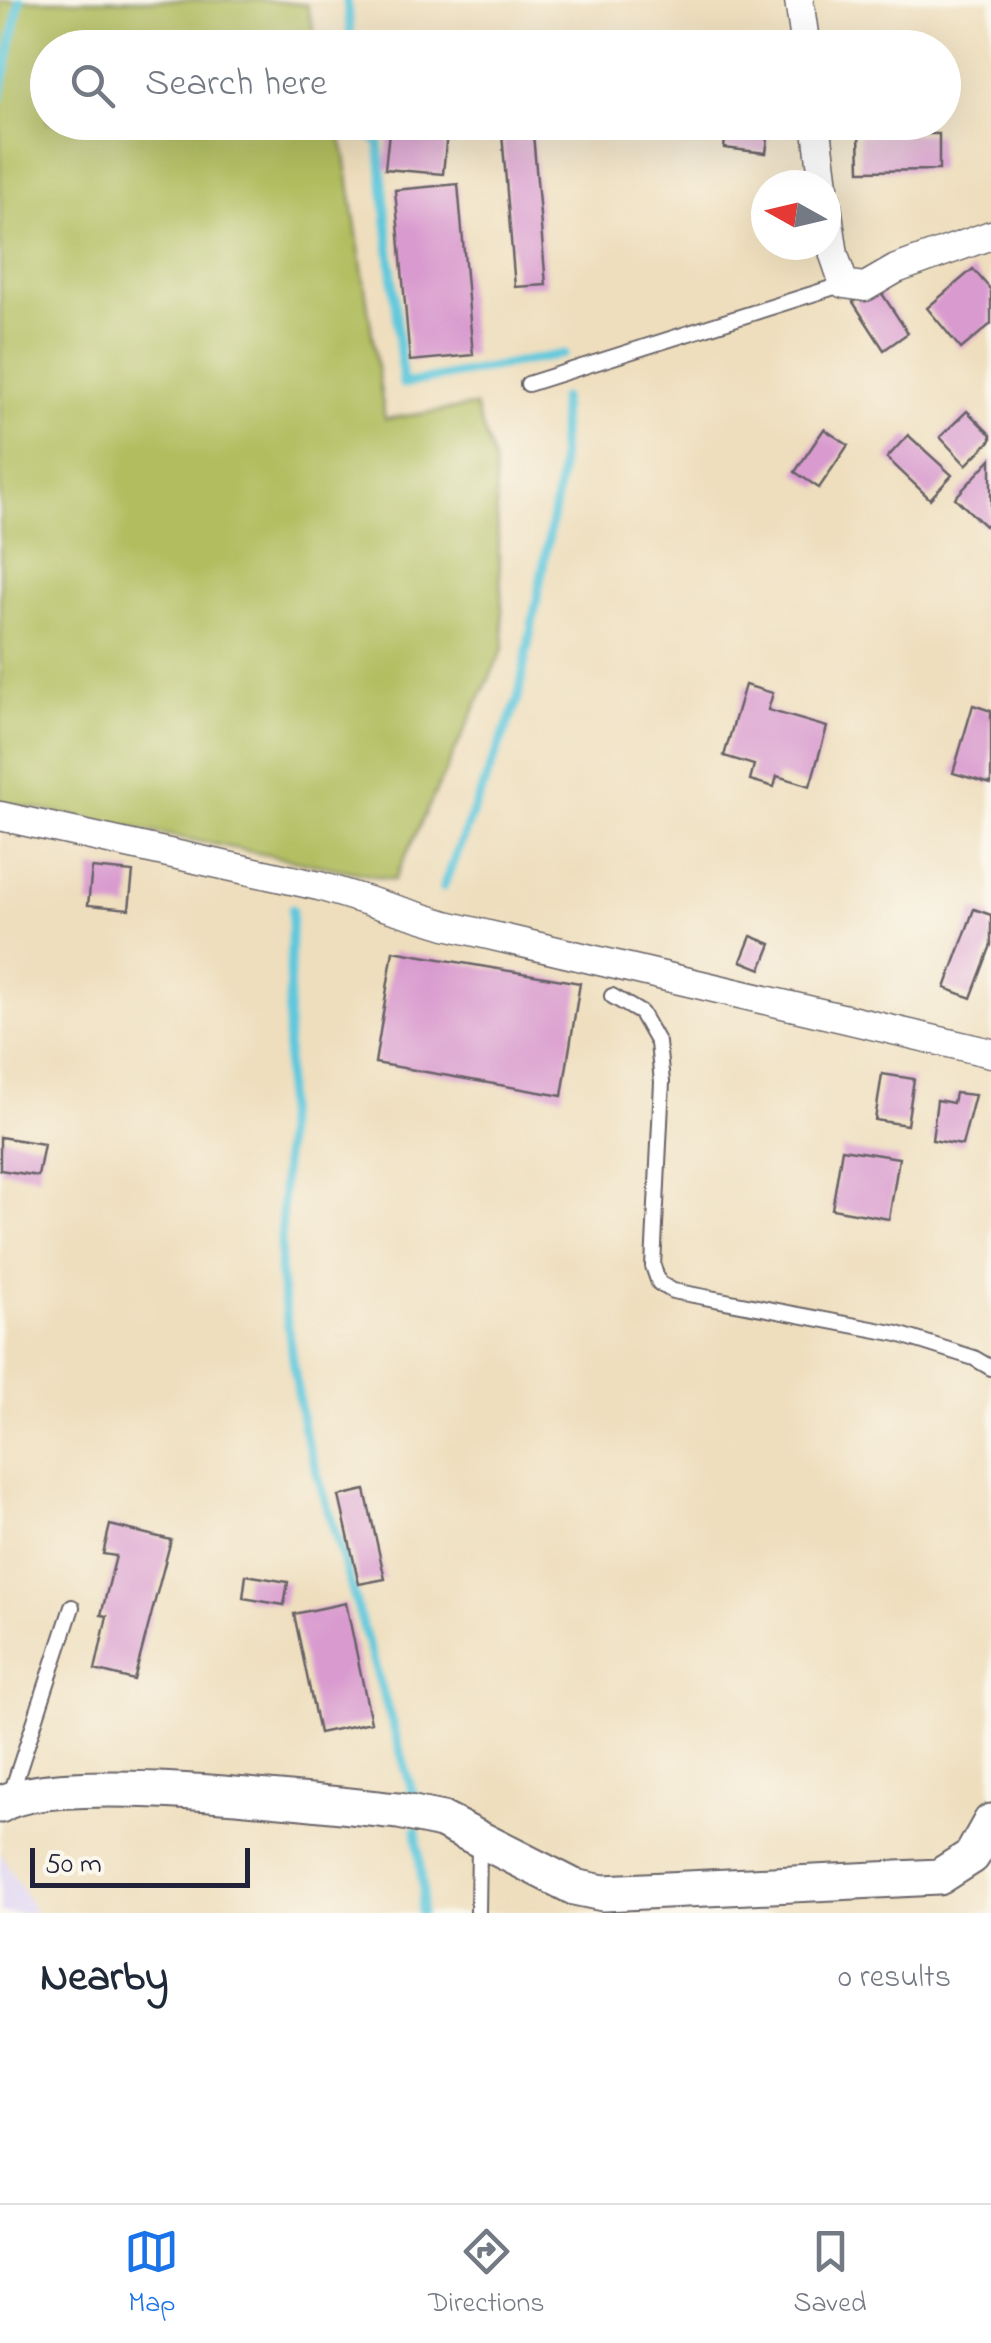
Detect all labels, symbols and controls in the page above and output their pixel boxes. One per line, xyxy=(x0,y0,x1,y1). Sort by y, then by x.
search box xyxy=(30,30,961,140)
text: Search here xyxy=(145,57,327,113)
icon: search xyxy=(65,58,120,113)
north arrow xyxy=(751,170,841,260)
scale bar xyxy=(30,1843,250,1888)
text: 50 m xyxy=(45,1845,102,1886)
text: Nearby xyxy=(40,1948,168,2009)
text: 0 results xyxy=(838,1955,951,2002)
tab: Map xyxy=(124,2224,179,2325)
tab: Directions xyxy=(428,2224,545,2325)
tab: Saved xyxy=(794,2224,867,2325)

